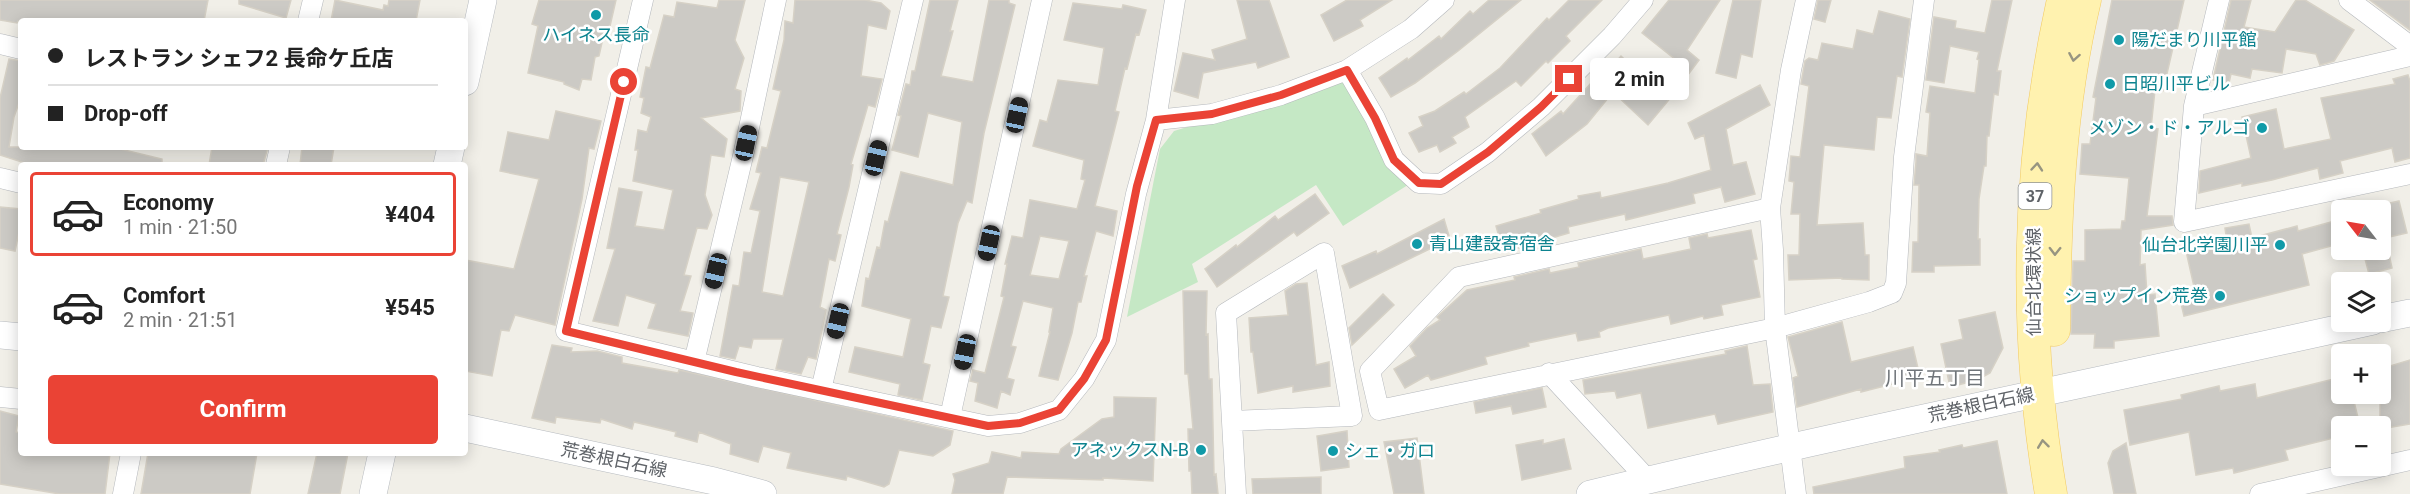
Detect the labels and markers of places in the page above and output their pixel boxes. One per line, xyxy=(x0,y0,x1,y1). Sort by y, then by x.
marker: ハイネス長命 xyxy=(589,8,603,22)
place label: ハイネス長命 xyxy=(542,24,650,45)
place label: 陽だまり川平館 xyxy=(2131,29,2257,50)
marker: 陽だまり川平館 xyxy=(2112,33,2126,47)
place label: 日昭川平ビル xyxy=(2122,73,2230,94)
marker: 日昭川平ビル xyxy=(2103,77,2117,91)
place label: メゾン・ド・アルゴ xyxy=(2089,117,2250,138)
marker: メゾン・ド・アルゴ xyxy=(2255,121,2269,135)
place label: 青山建設寄宿舎 xyxy=(1429,233,1555,254)
place label: 仙台北学園川平 xyxy=(2142,234,2268,255)
marker: 青山建設寄宿舎 xyxy=(1410,237,1424,251)
marker: 仙台北学園川平 xyxy=(2273,238,2287,252)
place label: ショップイン荒巻 xyxy=(2064,285,2208,306)
marker: ショップイン荒巻 xyxy=(2213,289,2227,303)
place label: アネックスN-B xyxy=(1071,439,1189,460)
place label: シェ・ガロ xyxy=(1345,440,1435,461)
marker: アネックスN-B xyxy=(1194,443,1208,457)
marker: シェ・ガロ xyxy=(1326,444,1340,458)

